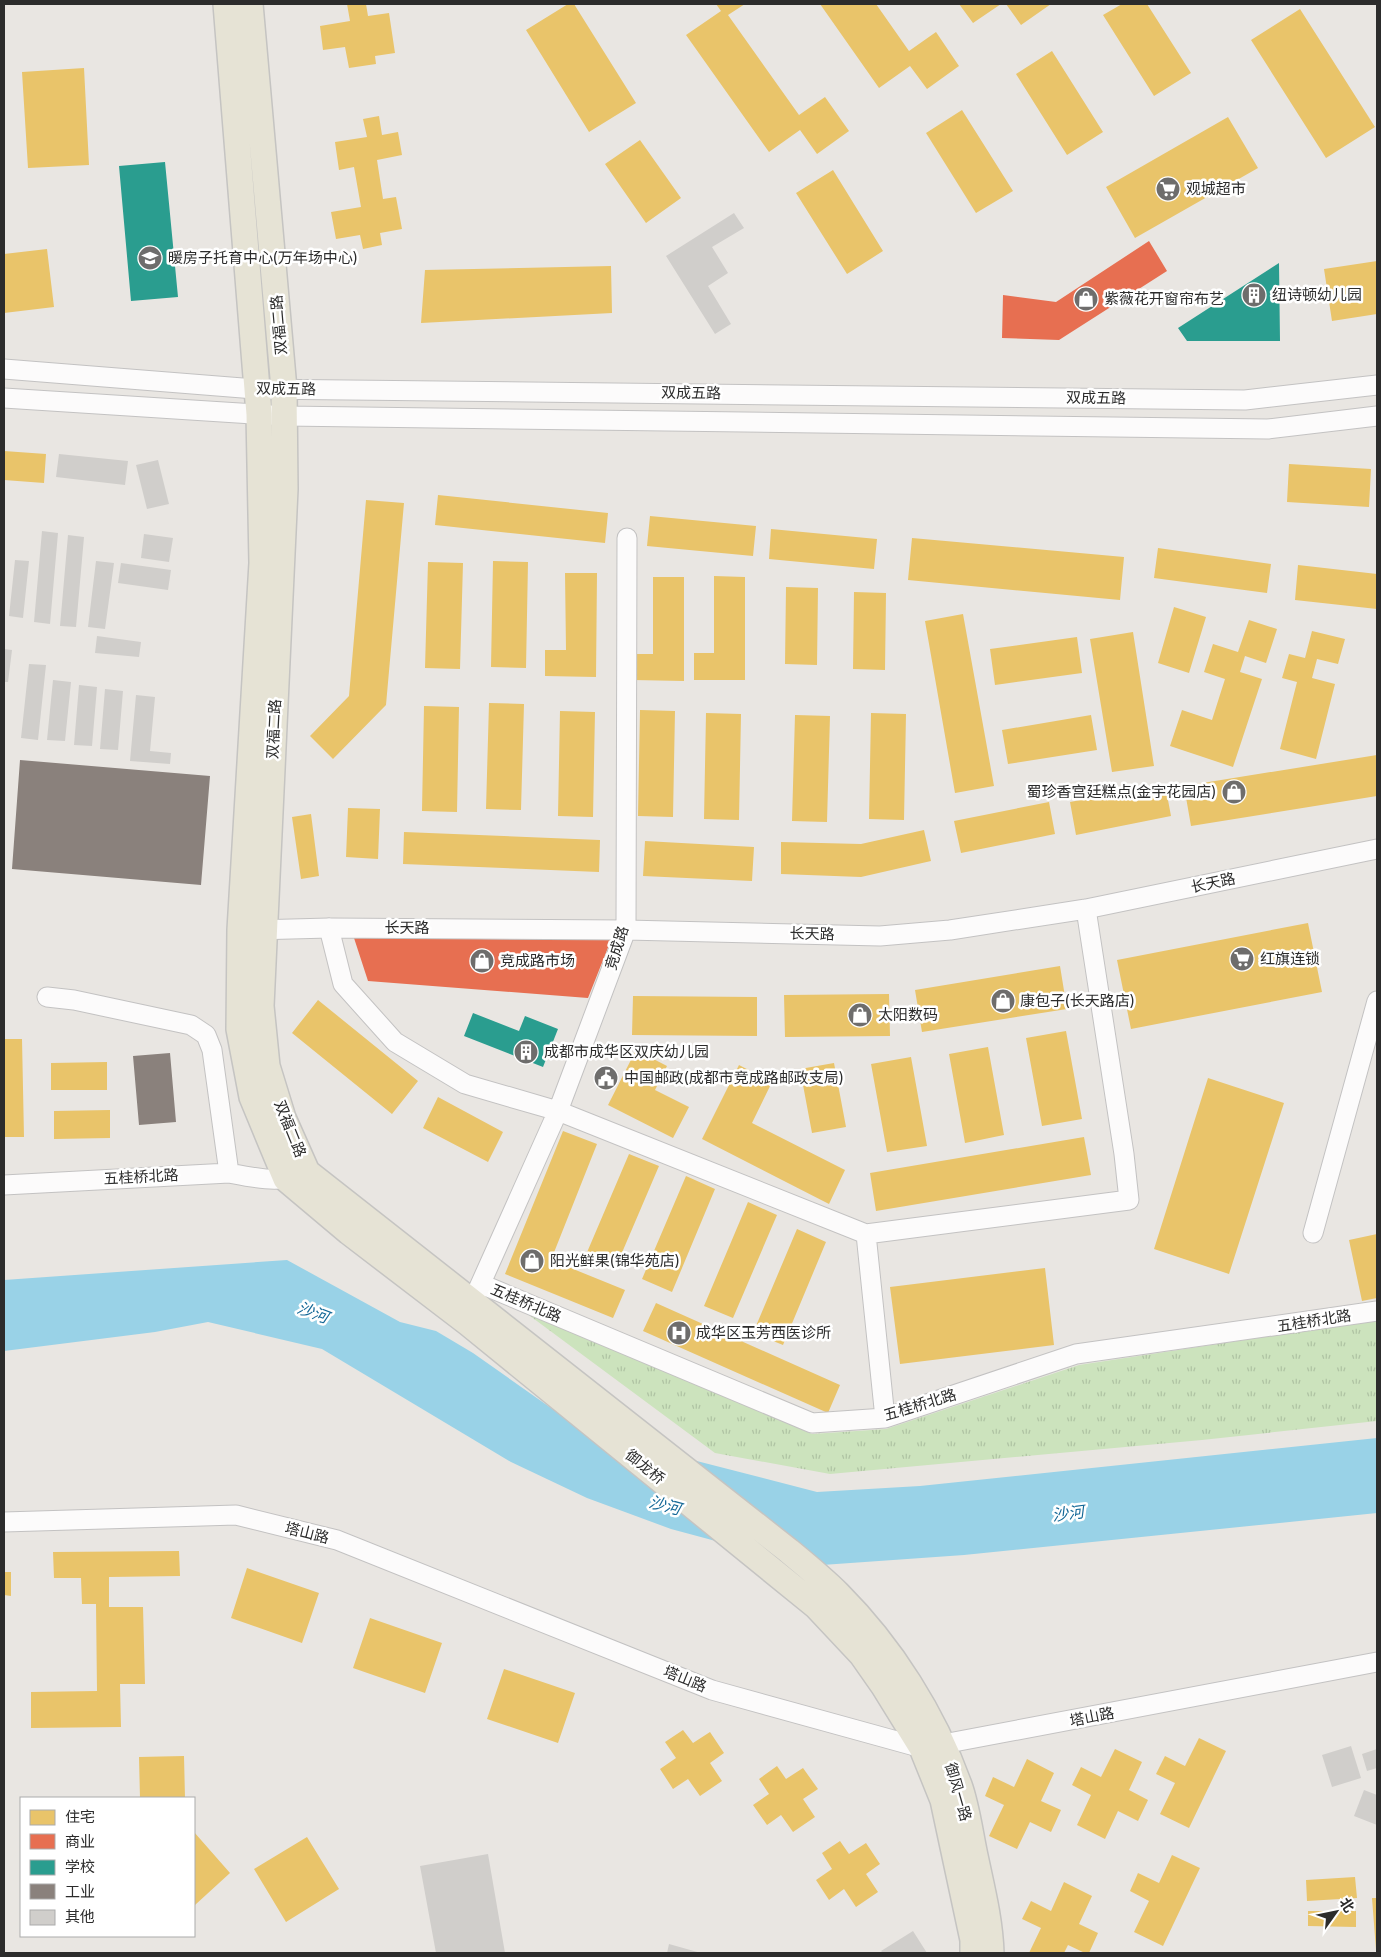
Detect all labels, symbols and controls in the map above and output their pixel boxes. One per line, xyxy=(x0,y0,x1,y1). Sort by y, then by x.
supermarket icon: 观城超市 xyxy=(1155,176,1181,202)
place label: 观城超市 xyxy=(1186,180,1246,198)
school or university icon: 暖房子托育中心(万年场中心) xyxy=(137,245,163,271)
place label: 暖房子托育中心(万年场中心) xyxy=(168,249,357,267)
building icon: 纽诗顿幼儿园 xyxy=(1241,282,1267,308)
shop icon: 紫薇花开窗帘布艺 xyxy=(1073,286,1099,312)
place label: 纽诗顿幼儿园 xyxy=(1272,286,1362,304)
place label: 紫薇花开窗帘布艺 xyxy=(1104,290,1224,308)
street label: 双福二路 xyxy=(267,294,291,356)
street label: 双成五路 xyxy=(256,379,316,399)
street label: 双成五路 xyxy=(661,383,721,403)
street label: 双成五路 xyxy=(1066,388,1126,408)
street label: 双福二路 xyxy=(263,699,285,759)
shop icon: 蜀珍香宫廷糕点(金宇花园店) xyxy=(1221,779,1247,805)
place label: 蜀珍香宫廷糕点(金宇花园店) xyxy=(1027,783,1216,801)
street label: 长天路 xyxy=(1189,870,1237,896)
street label: 长天路 xyxy=(384,919,430,937)
street label: 竞成路 xyxy=(602,924,632,972)
street label: 长天路 xyxy=(789,925,835,943)
supermarket icon: 红旗连锁 xyxy=(1229,946,1255,972)
shop icon: 竞成路市场 xyxy=(469,948,495,974)
place label: 红旗连锁 xyxy=(1260,950,1320,968)
place label: 竞成路市场 xyxy=(500,952,575,970)
shop icon: 康包子(长天路店) xyxy=(990,988,1016,1014)
place label: 康包子(长天路店) xyxy=(1020,992,1134,1010)
shop icon: 太阳数码 xyxy=(847,1002,873,1028)
place label: 太阳数码 xyxy=(878,1006,938,1024)
building icon: 成都市成华区双庆幼儿园 xyxy=(513,1039,539,1065)
place label: 成都市成华区双庆幼儿园 xyxy=(544,1043,709,1061)
public building icon: 中国邮政(成都市竞成路邮政支局) xyxy=(593,1065,619,1091)
place label: 中国邮政(成都市竞成路邮政支局) xyxy=(624,1069,843,1087)
street label: 双福二路 xyxy=(270,1098,310,1160)
street label: 五桂桥北路 xyxy=(103,1166,179,1188)
shop icon: 阳光鲜果(锦华苑店) xyxy=(519,1248,545,1274)
place label: 阳光鲜果(锦华苑店) xyxy=(550,1252,679,1270)
street label: 五桂桥北路 xyxy=(488,1280,564,1326)
water label: 沙河 xyxy=(295,1298,334,1328)
street label: 五桂桥北路 xyxy=(1276,1306,1352,1336)
hospital icon: 成华区玉芳西医诊所 xyxy=(666,1320,692,1346)
place label: 成华区玉芳西医诊所 xyxy=(696,1324,831,1342)
street label: 五桂桥北路 xyxy=(881,1385,959,1425)
street label: 御龙桥 xyxy=(622,1446,668,1488)
water label: 沙河 xyxy=(647,1492,686,1520)
water label: 沙河 xyxy=(1051,1502,1088,1525)
street label: 塔山路 xyxy=(283,1519,331,1547)
street label: 塔山路 xyxy=(661,1662,709,1696)
street label: 塔山路 xyxy=(1068,1704,1116,1730)
street label: 御风一路 xyxy=(941,1761,975,1823)
legend xyxy=(20,1797,195,1937)
text: 住宅 xyxy=(65,1808,95,1826)
text: 商业 xyxy=(65,1833,95,1851)
text: 学校 xyxy=(65,1858,95,1876)
text: 工业 xyxy=(65,1883,95,1901)
north arrow xyxy=(1311,1887,1361,1937)
text: 北 xyxy=(1336,1894,1358,1916)
text: 其他 xyxy=(65,1908,95,1926)

